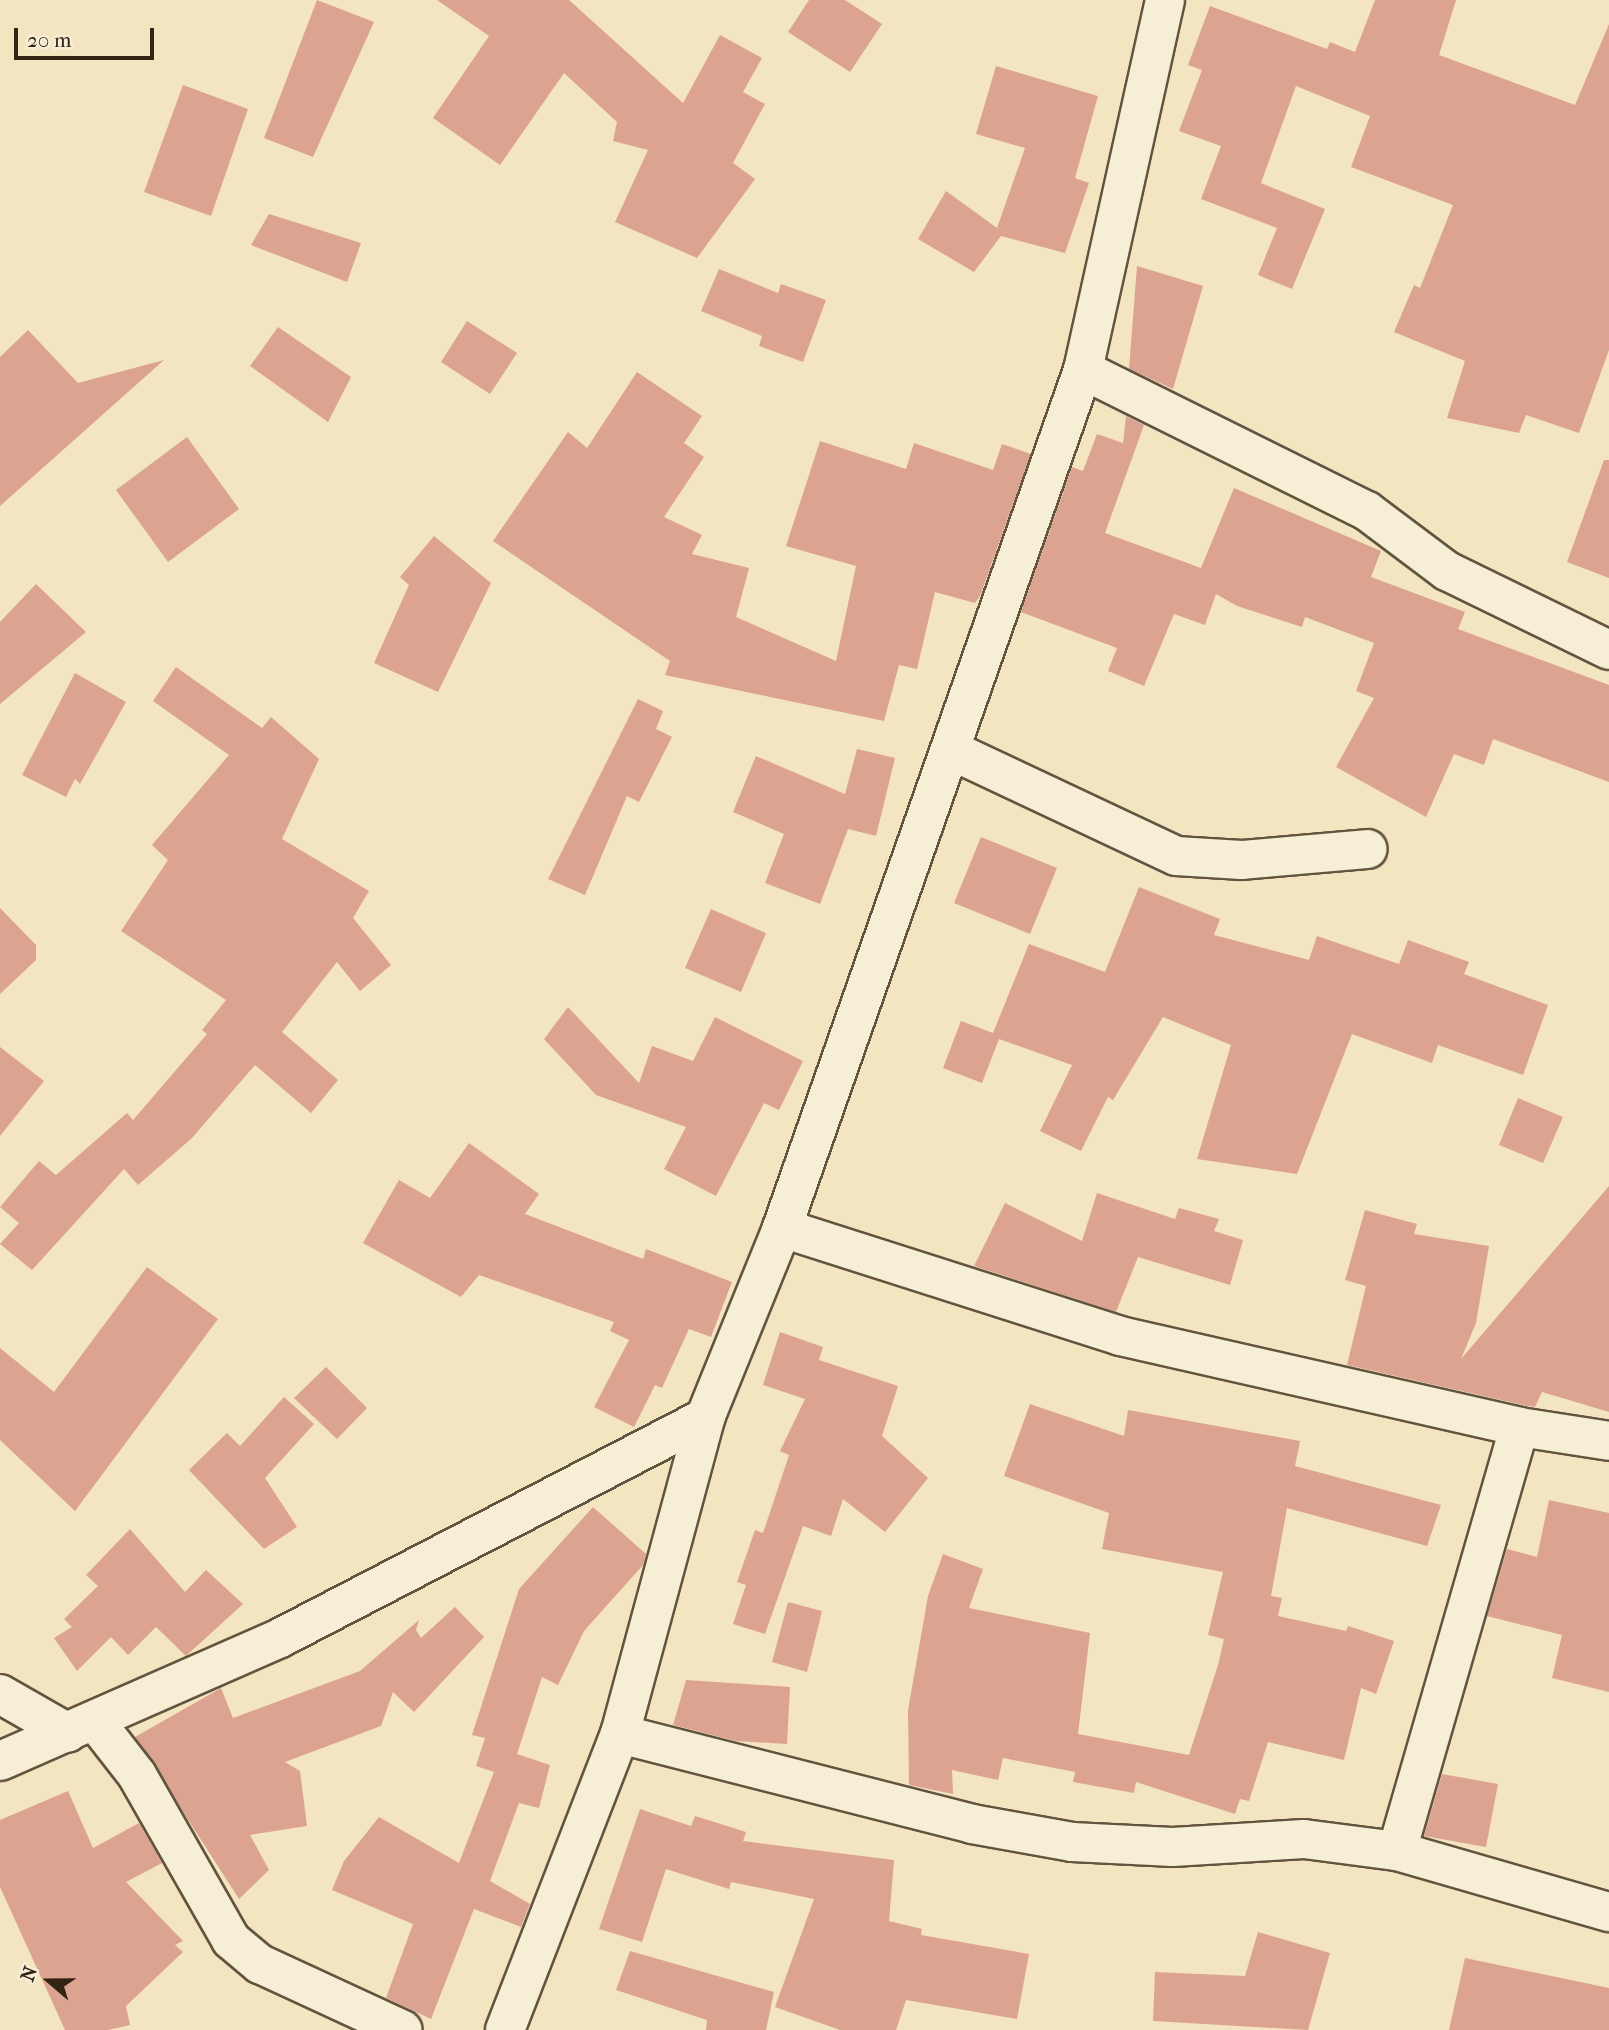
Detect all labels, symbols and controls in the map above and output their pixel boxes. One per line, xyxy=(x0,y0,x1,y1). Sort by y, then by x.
scale bar xyxy=(18,14,158,58)
text: 20 m xyxy=(27,28,71,52)
north arrow xyxy=(14,1946,84,2016)
text: N xyxy=(16,1963,42,1984)

